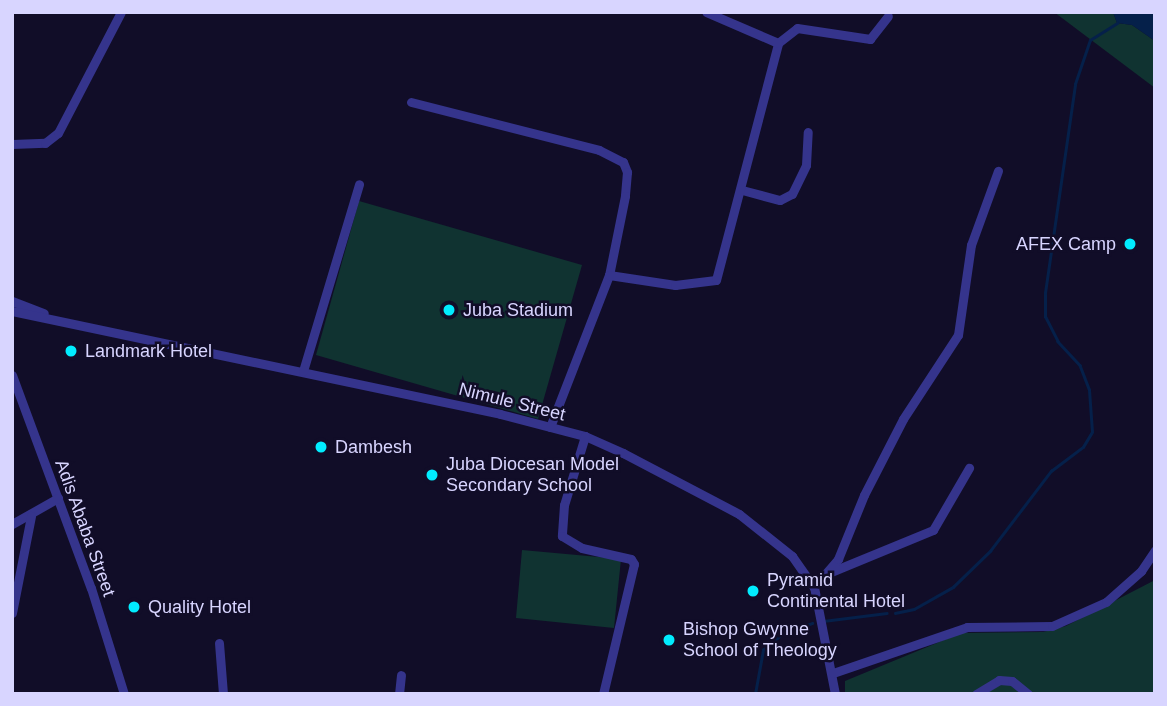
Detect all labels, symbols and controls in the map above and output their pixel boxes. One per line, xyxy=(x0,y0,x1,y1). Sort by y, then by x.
place label: AFEX Camp xyxy=(1016,233,1116,255)
marker: AFEX Camp xyxy=(1122,236,1138,252)
place label: Juba Stadium xyxy=(463,299,573,321)
marker: Juba Stadium xyxy=(441,302,457,318)
place label: Landmark Hotel xyxy=(85,340,212,362)
marker: Landmark Hotel xyxy=(63,343,79,359)
street label: Nimule Street xyxy=(456,378,568,426)
place label: Dambesh xyxy=(335,436,412,458)
marker: Dambesh xyxy=(313,439,329,455)
place label: Juba Diocesan Model Secondary School xyxy=(446,454,619,496)
street label: Adis Ababa Street xyxy=(50,456,120,600)
marker: Juba Diocesan Model Secondary School xyxy=(424,467,440,483)
place label: Pyramid Continental Hotel xyxy=(767,570,905,612)
marker: Pyramid Continental Hotel xyxy=(745,583,761,599)
place label: Quality Hotel xyxy=(148,596,251,618)
marker: Quality Hotel xyxy=(126,599,142,615)
place label: Bishop Gwynne School of Theology xyxy=(683,619,837,662)
marker: Bishop Gwynne School of Theology xyxy=(661,632,677,648)

